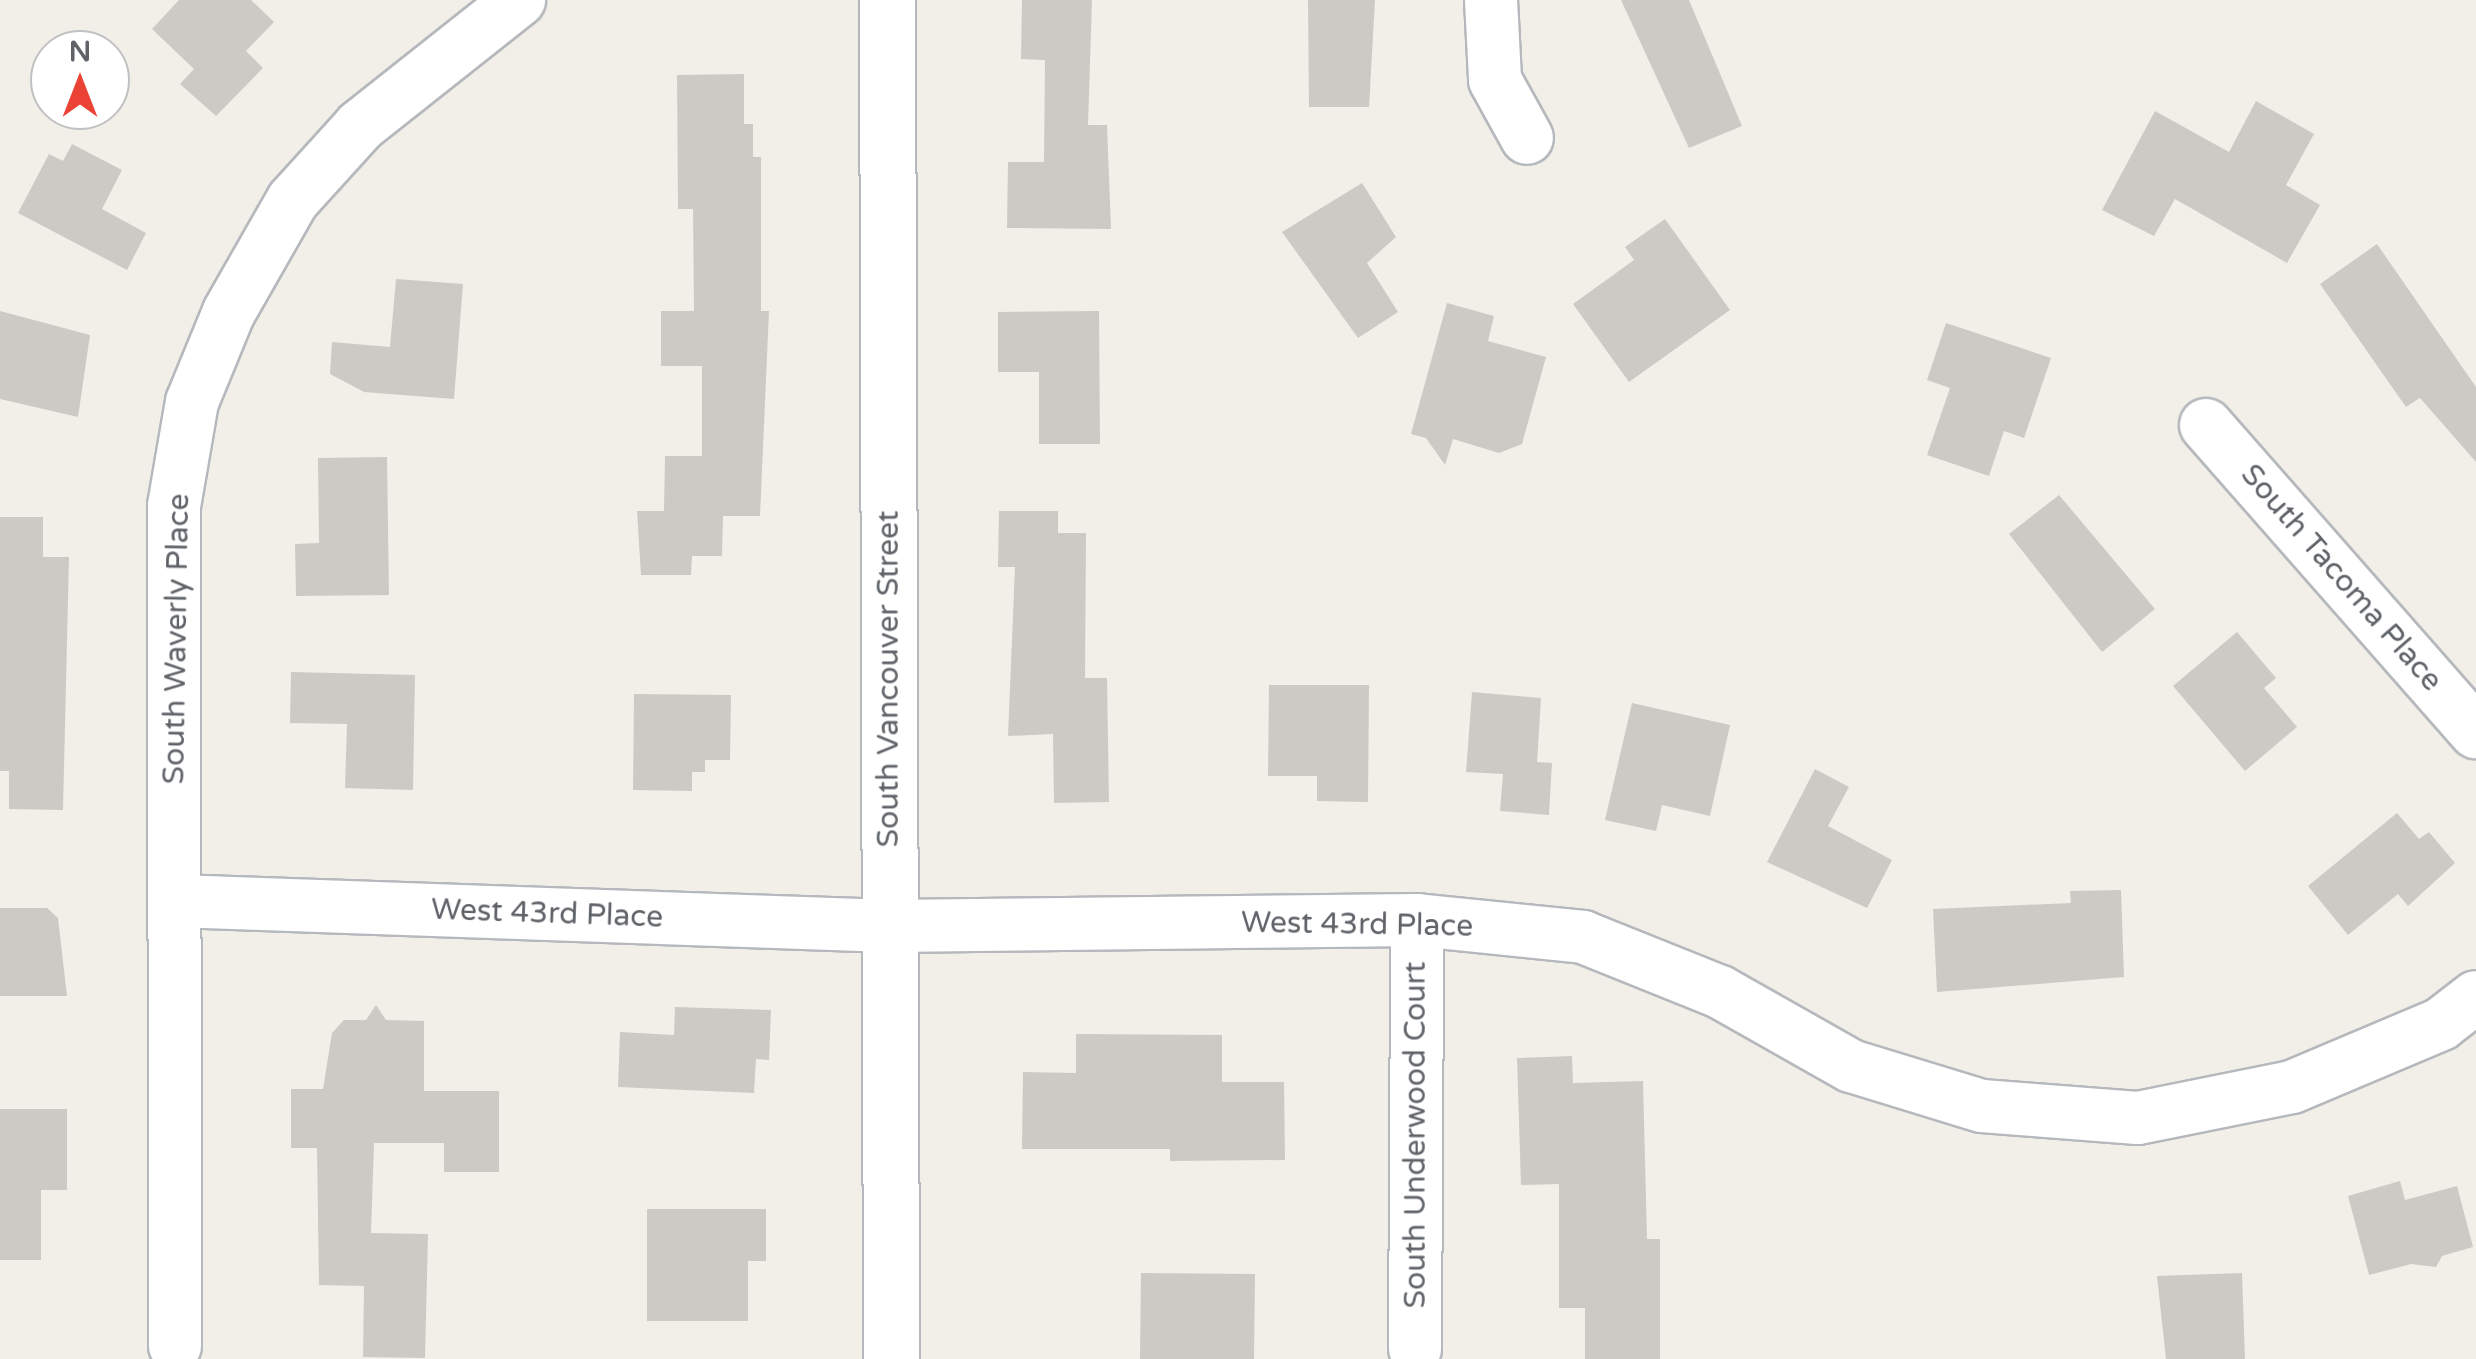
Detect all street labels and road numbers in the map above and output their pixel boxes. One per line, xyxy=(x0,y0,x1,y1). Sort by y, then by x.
street label: South Tacoma Place xyxy=(2233,457,2449,699)
street label: South Waverly Place xyxy=(156,493,198,785)
street label: South Vancouver Street xyxy=(871,511,907,847)
street label: West 43rd Place xyxy=(430,892,664,936)
street label: West 43rd Place xyxy=(1241,905,1473,945)
street label: South Underwood Court xyxy=(1398,962,1434,1308)

